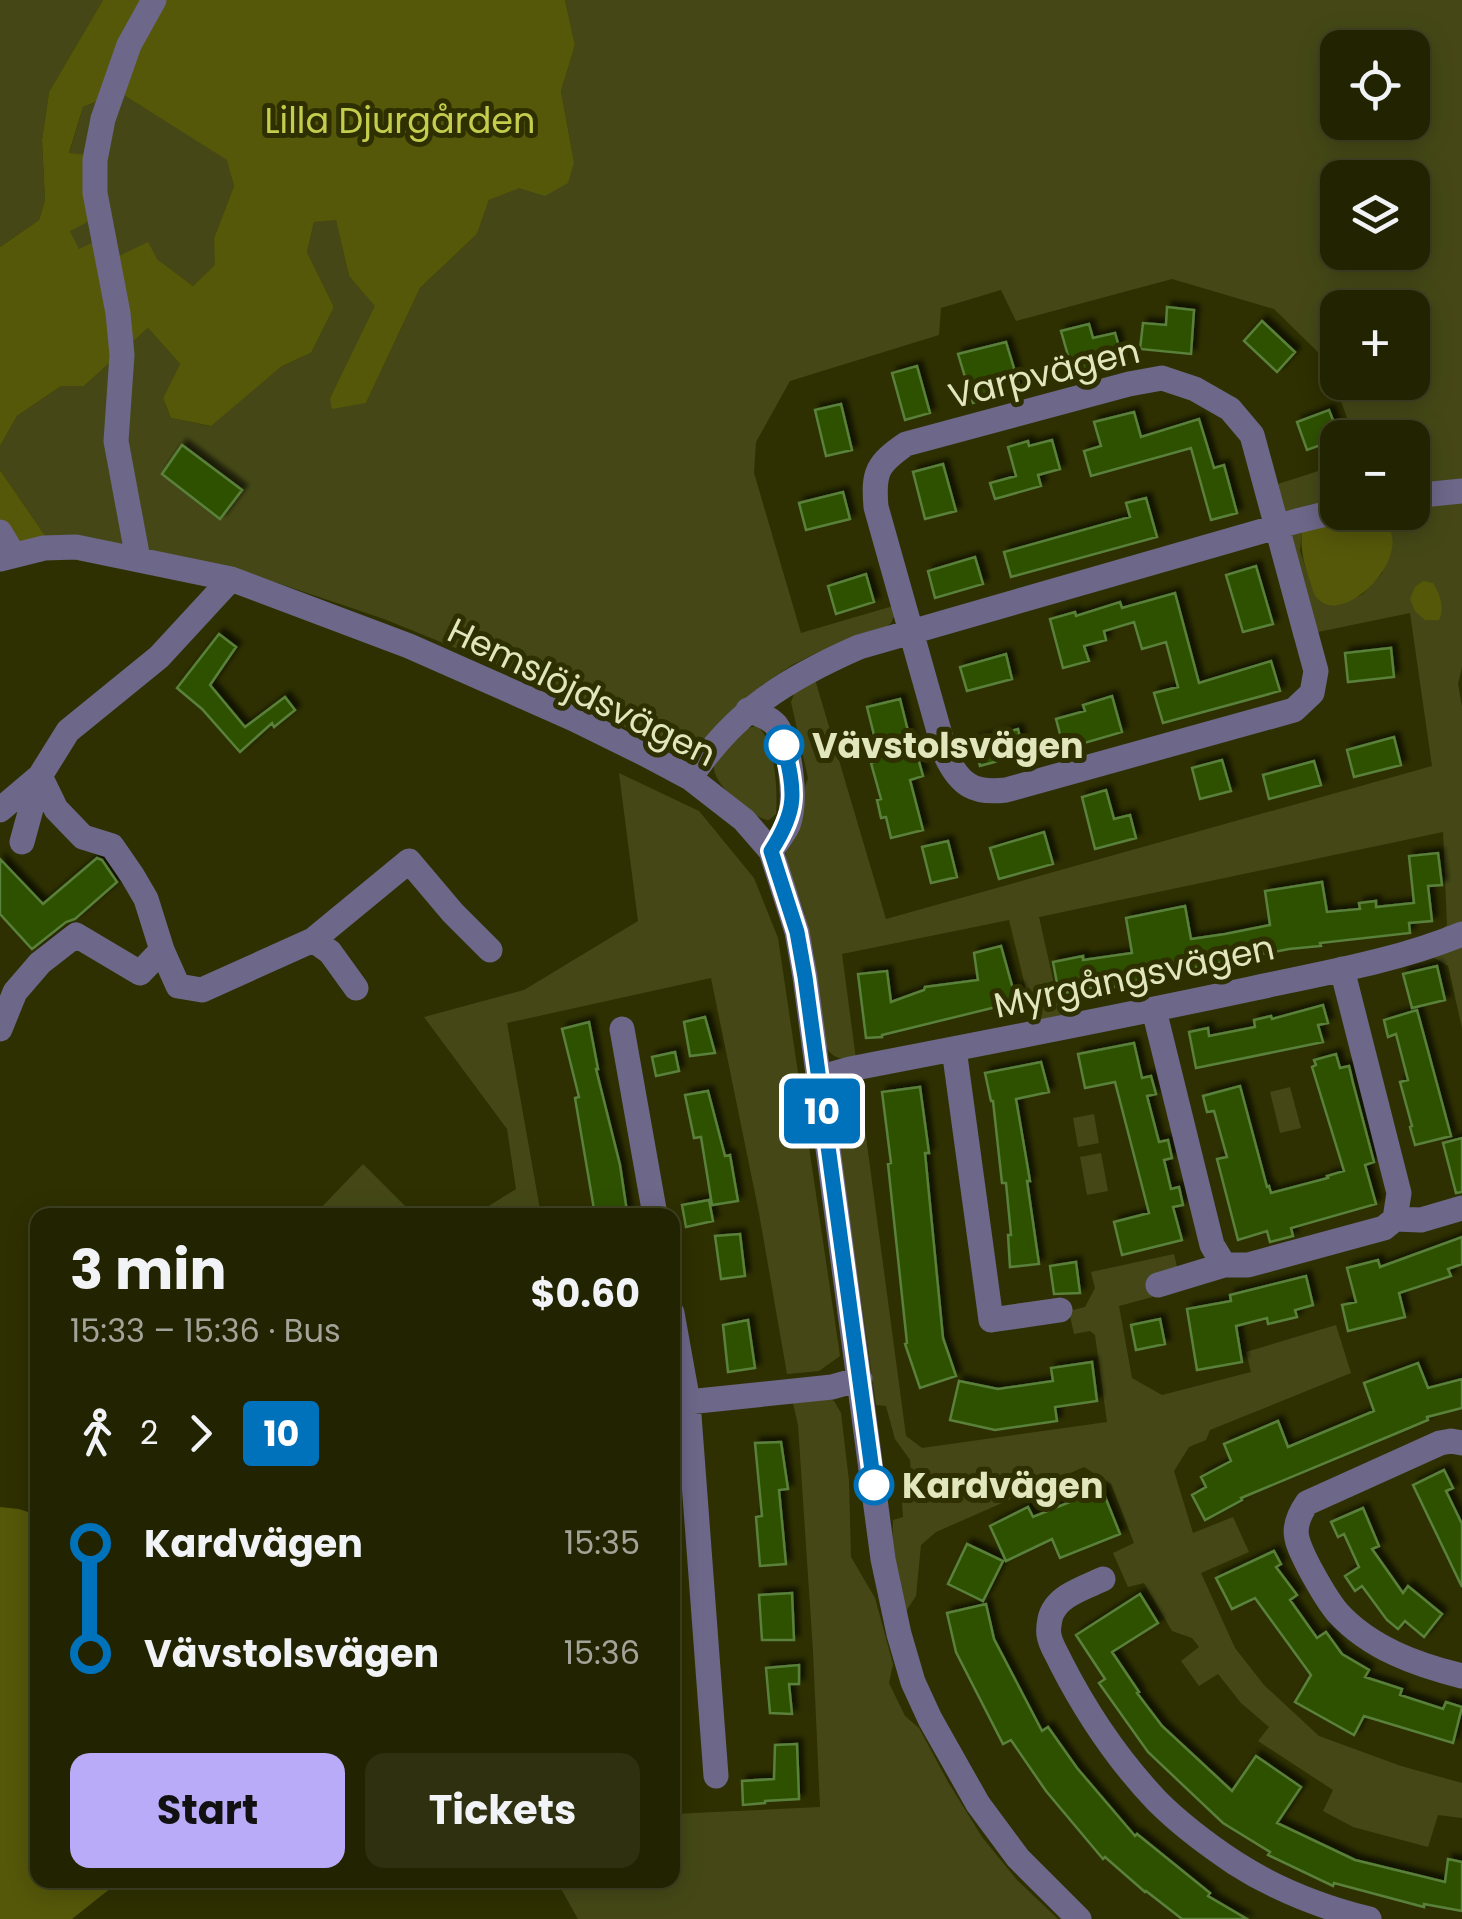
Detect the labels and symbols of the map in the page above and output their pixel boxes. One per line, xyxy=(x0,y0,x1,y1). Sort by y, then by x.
park label: Lilla Djurgården xyxy=(265,96,535,145)
street label: Varpvägen xyxy=(943,326,1145,420)
street label: Hemslöjdsvägen xyxy=(440,606,724,778)
place label: Vävstolsvägen xyxy=(812,721,1084,770)
marker: Vävstolsvägen xyxy=(765,726,803,764)
street label: Myrgångsvägen xyxy=(989,922,1279,1030)
line badge: 10 xyxy=(777,1078,867,1144)
place label: Kardvägen xyxy=(902,1461,1104,1510)
marker: Kardvägen xyxy=(855,1466,893,1504)

